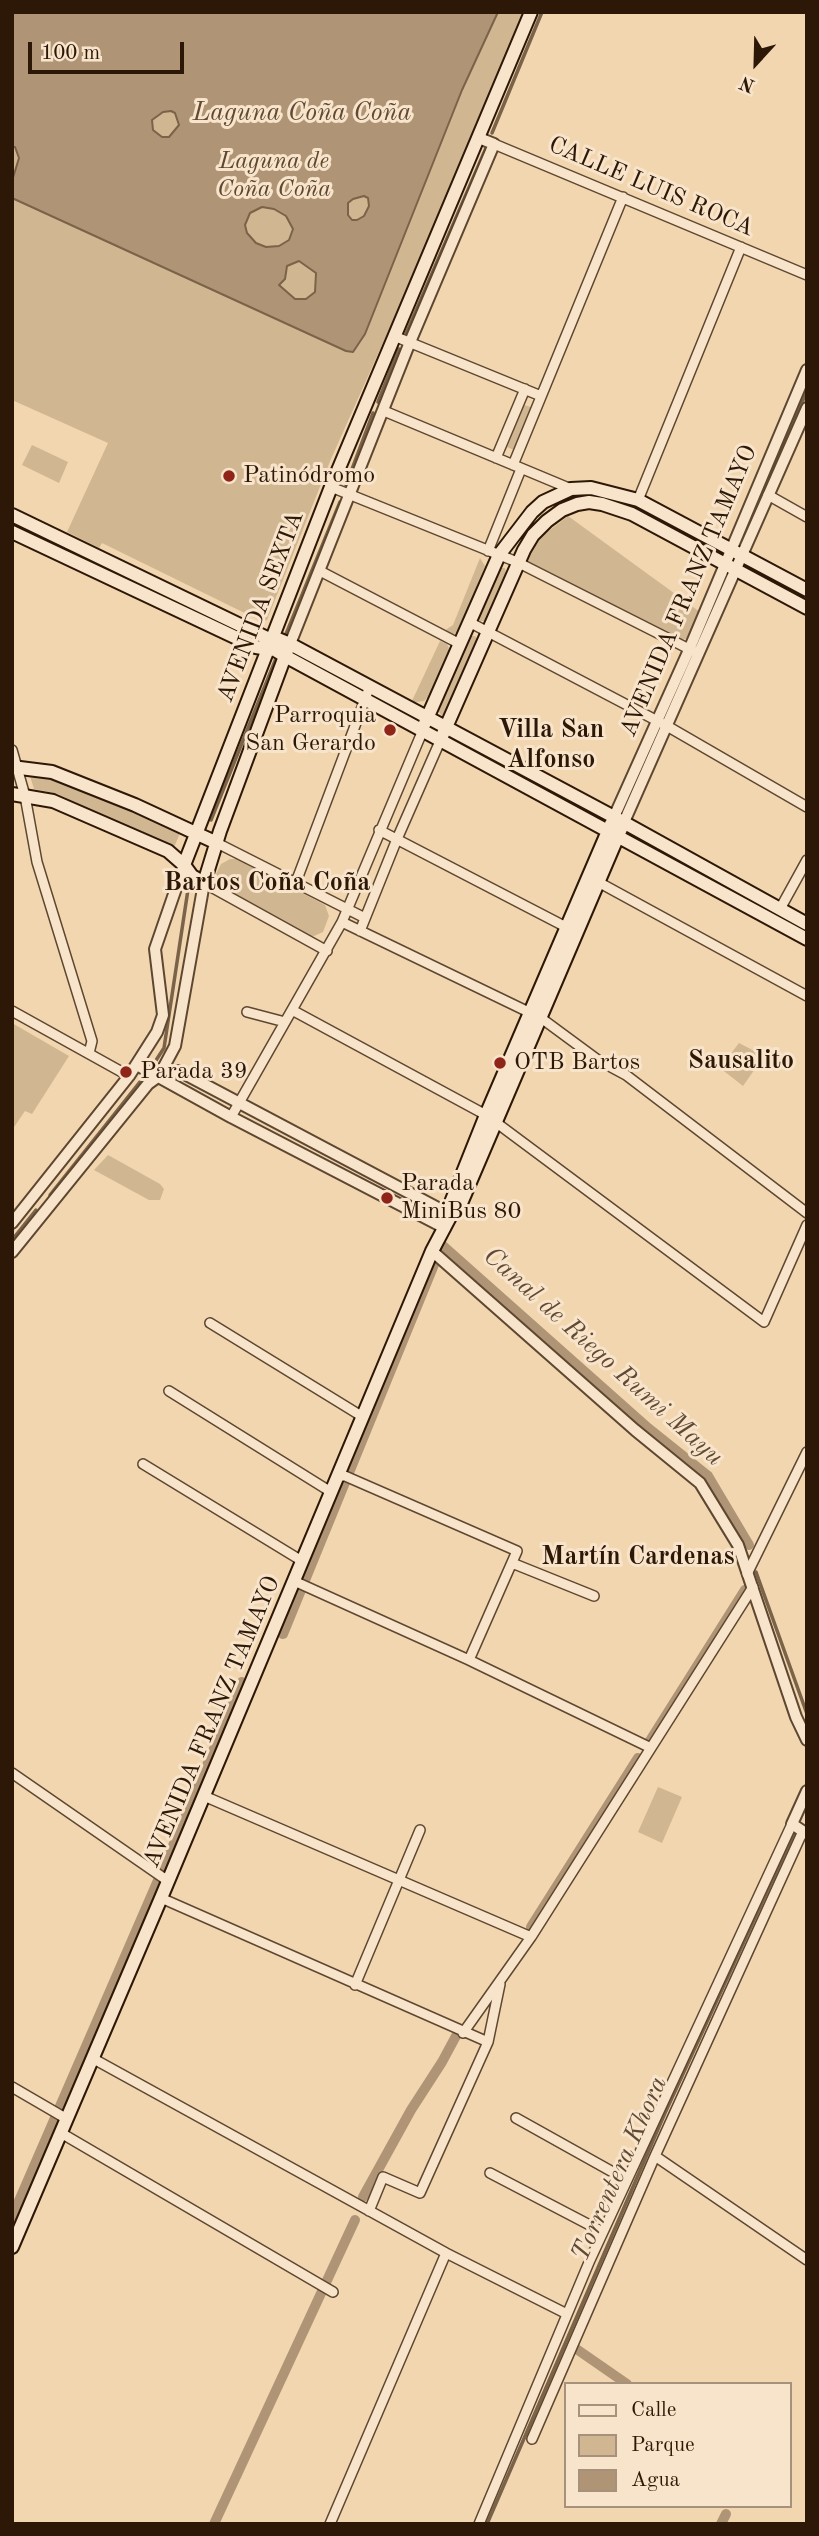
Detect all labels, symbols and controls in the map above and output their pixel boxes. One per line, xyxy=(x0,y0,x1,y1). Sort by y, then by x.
scale bar xyxy=(32,28,187,72)
north arrow xyxy=(721,28,791,98)
text: 100 m xyxy=(41,43,100,64)
text: N xyxy=(738,71,758,94)
water label: Laguna Coña Coña xyxy=(193,97,411,129)
street label: CALLE LUIS ROCA xyxy=(544,131,758,243)
park label: Laguna de Coña Coña xyxy=(217,148,331,204)
street label: AVENIDA FRANZ TAMAYO xyxy=(614,441,764,741)
place label: Patinódromo xyxy=(243,462,375,490)
marker: Patinódromo xyxy=(221,468,237,484)
street label: AVENIDA SEXTA xyxy=(211,507,311,707)
place label: Parroquia San Gerardo xyxy=(245,702,376,758)
district label: Villa San Alfonso xyxy=(498,714,604,776)
marker: Parroquia San Gerardo xyxy=(382,722,398,738)
district label: Bartos Coña Coña xyxy=(163,867,371,899)
district label: Sausalito xyxy=(688,1045,794,1077)
place label: OTB Bartos xyxy=(514,1049,640,1077)
marker: OTB Bartos xyxy=(492,1055,508,1071)
place label: Parada 39 xyxy=(140,1058,248,1086)
marker: Parada 39 xyxy=(118,1064,134,1080)
place label: Parada MiniBus 80 xyxy=(401,1170,521,1226)
marker: Parada MiniBus 80 xyxy=(379,1190,395,1206)
water label: Canal de Riego Rumi Mayu xyxy=(476,1241,730,1473)
district label: Martín Cardenas xyxy=(541,1541,735,1573)
street label: AVENIDA FRANZ TAMAYO xyxy=(137,1572,287,1872)
water label: Torrentera Khora xyxy=(565,2072,675,2266)
legend xyxy=(564,2382,791,2508)
text: Calle xyxy=(631,2400,676,2421)
text: Parque xyxy=(631,2435,695,2456)
text: Agua xyxy=(631,2470,680,2491)

